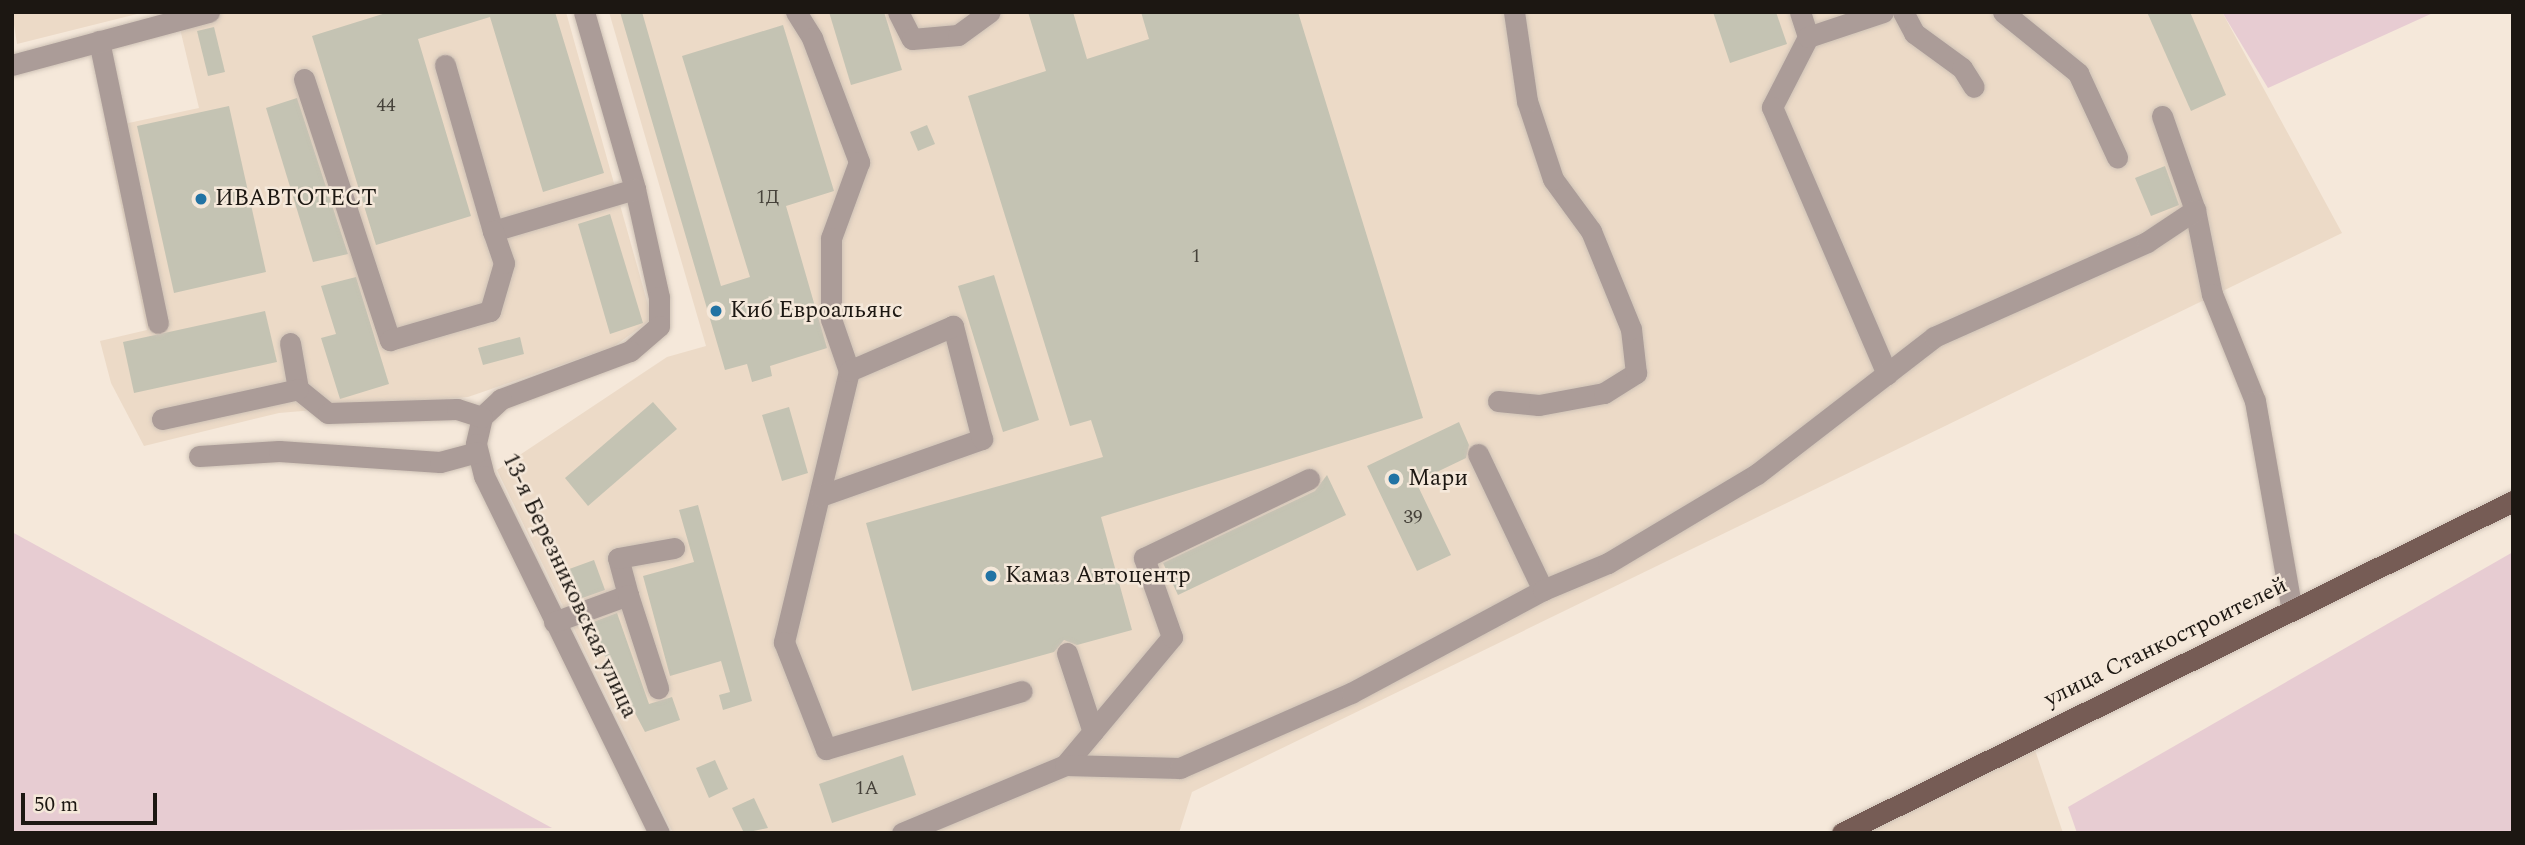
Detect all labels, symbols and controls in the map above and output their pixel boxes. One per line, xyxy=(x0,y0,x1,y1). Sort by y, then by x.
house number: 44 xyxy=(377,95,395,117)
place label: ИВАВТОТЕСТ xyxy=(215,185,377,213)
house number: 1Д xyxy=(756,187,780,209)
marker: ИВАВТОТЕСТ xyxy=(193,191,209,207)
house number: 1 xyxy=(1191,246,1201,268)
place label: Киб Евроальянс xyxy=(730,297,903,325)
marker: Киб Евроальянс xyxy=(708,303,724,319)
street label: 13-я Березниковская улица xyxy=(495,449,643,723)
place label: Мари xyxy=(1408,465,1468,493)
marker: Мари xyxy=(1386,471,1402,487)
house number: 39 xyxy=(1404,507,1422,529)
place label: Камаз Автоцентр xyxy=(1005,562,1191,590)
marker: Камаз Автоцентр xyxy=(983,568,999,584)
street label: улица Станкостроителей xyxy=(2040,572,2292,714)
scale bar xyxy=(24,778,161,822)
house number: 1А xyxy=(855,778,879,800)
text: 50 m xyxy=(34,789,78,821)

